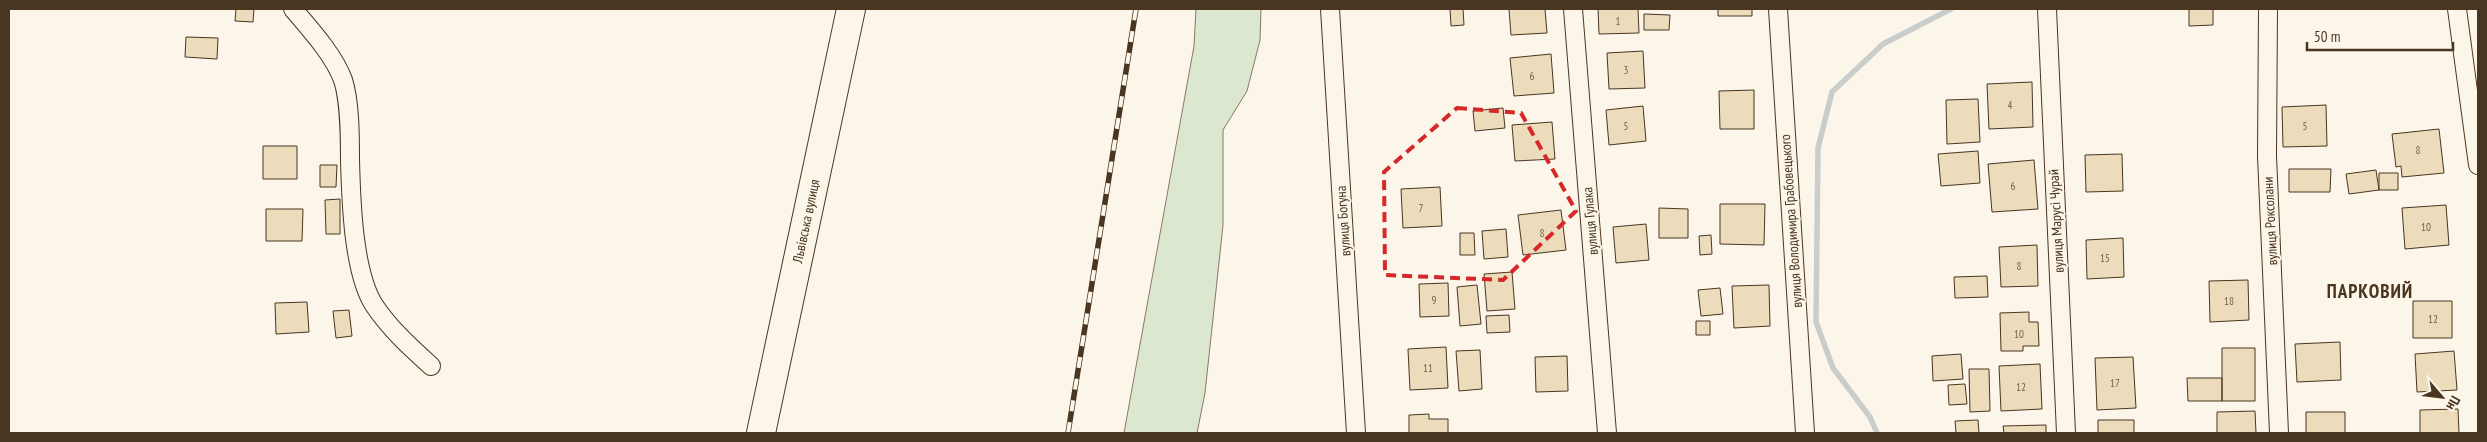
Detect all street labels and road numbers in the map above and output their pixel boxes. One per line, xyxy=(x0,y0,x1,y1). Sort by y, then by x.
street label: вулиця Володимира Грабовецького xyxy=(1776,134,1806,308)
street label: вулиця Марусі Чурай xyxy=(2044,169,2068,273)
street label: вулиця Роксолани xyxy=(2259,176,2281,266)
street label: Львівська вулиця xyxy=(788,178,824,265)
street label: вулиця Богуна xyxy=(1332,185,1354,257)
street label: вулиця Гулака xyxy=(1578,186,1602,256)

